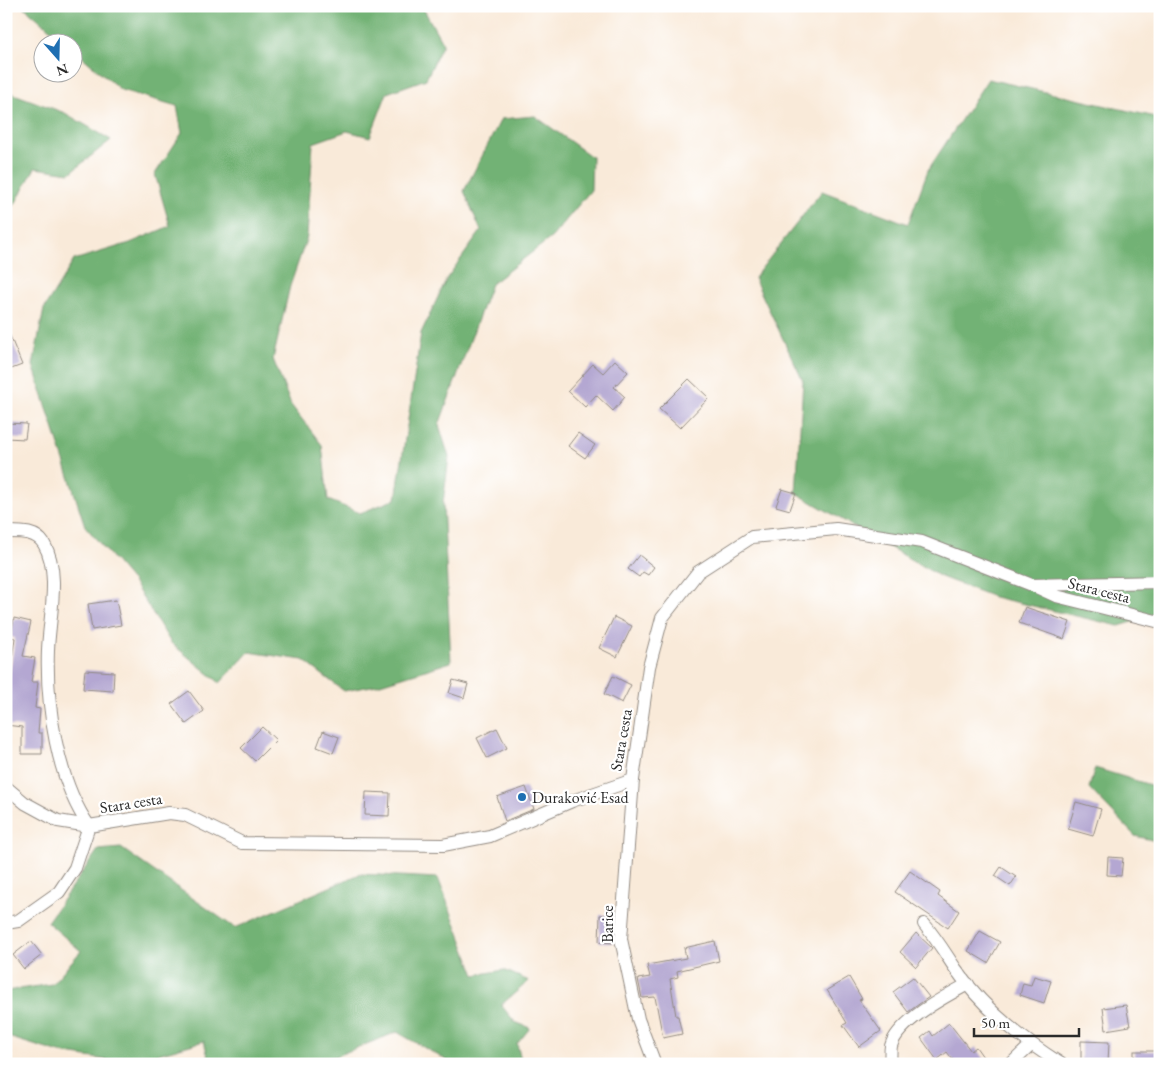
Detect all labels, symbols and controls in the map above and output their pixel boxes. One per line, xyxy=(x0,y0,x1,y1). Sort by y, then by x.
north arrow xyxy=(32,32,82,82)
text: N xyxy=(53,60,71,81)
street label: Stara cesta xyxy=(1066,572,1133,608)
street label: Stara cesta xyxy=(605,707,637,773)
place label: Duraković Esad xyxy=(532,787,630,808)
street label: Stara cesta xyxy=(98,788,164,818)
marker: Duraković Esad xyxy=(516,791,528,803)
street label: Barice xyxy=(597,905,618,943)
scale bar xyxy=(974,1005,1078,1037)
text: 50 m xyxy=(981,1013,1010,1032)

